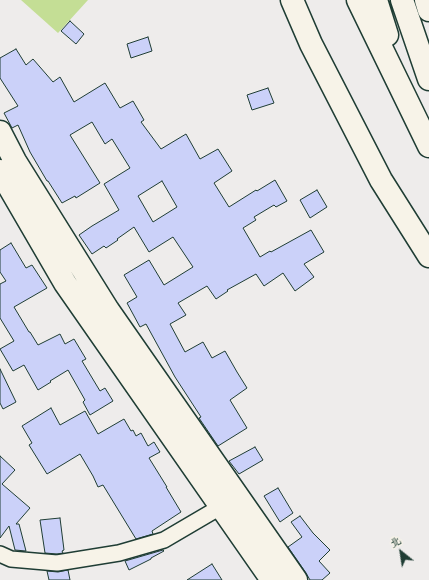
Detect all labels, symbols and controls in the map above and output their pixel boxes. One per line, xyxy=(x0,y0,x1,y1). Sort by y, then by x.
north arrow xyxy=(381,532,421,572)
text: 北 xyxy=(387,533,403,550)

